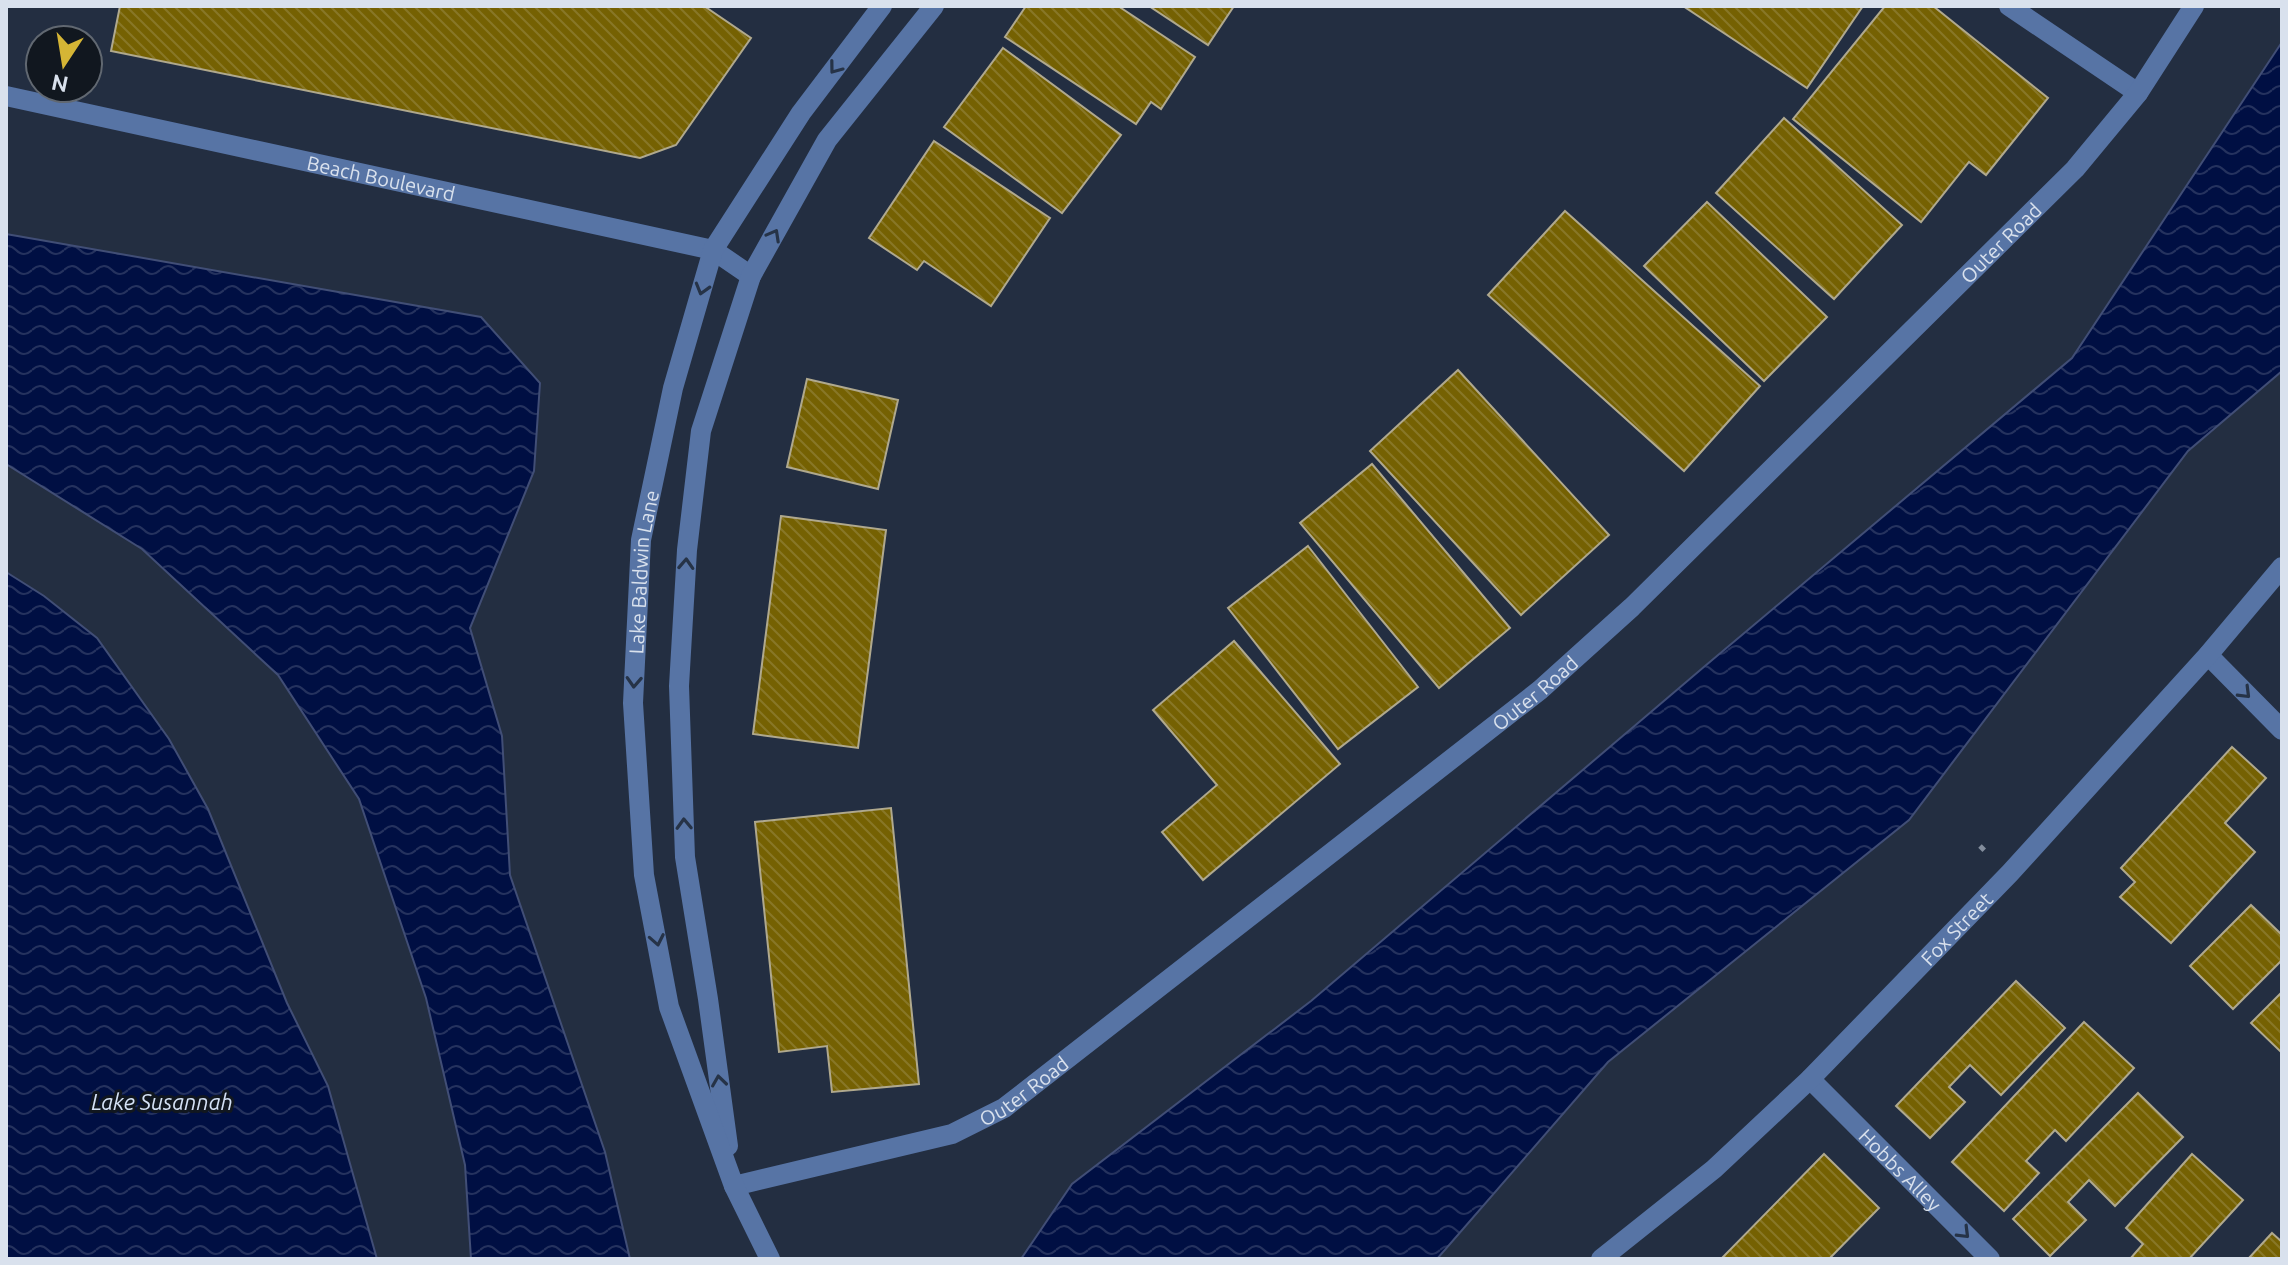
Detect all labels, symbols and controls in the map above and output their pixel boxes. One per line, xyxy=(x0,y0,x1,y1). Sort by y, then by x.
north arrow xyxy=(24,24,104,104)
one-way arrow xyxy=(831,59,845,74)
text: N xyxy=(49,70,70,98)
street label: Beach Boulevard xyxy=(305,150,457,205)
street label: Outer Road xyxy=(1955,198,2046,288)
one-way arrow xyxy=(764,229,780,243)
one-way arrow xyxy=(695,282,711,296)
street label: Lake Baldwin Lane xyxy=(624,488,663,655)
one-way arrow xyxy=(677,557,694,570)
street label: Outer Road xyxy=(1487,651,1582,735)
one-way arrow xyxy=(626,676,643,689)
one-way arrow xyxy=(2236,684,2250,698)
one-way arrow xyxy=(676,817,693,830)
street label: Fox Street xyxy=(1916,887,1997,970)
one-way arrow xyxy=(647,933,664,947)
street label: Outer Road xyxy=(975,1051,1072,1130)
one-way arrow xyxy=(711,1074,728,1087)
water label: Lake Susannah xyxy=(91,1089,233,1114)
street label: Hobbs Alley xyxy=(1855,1124,1947,1216)
one-way arrow xyxy=(1955,1224,1969,1238)

